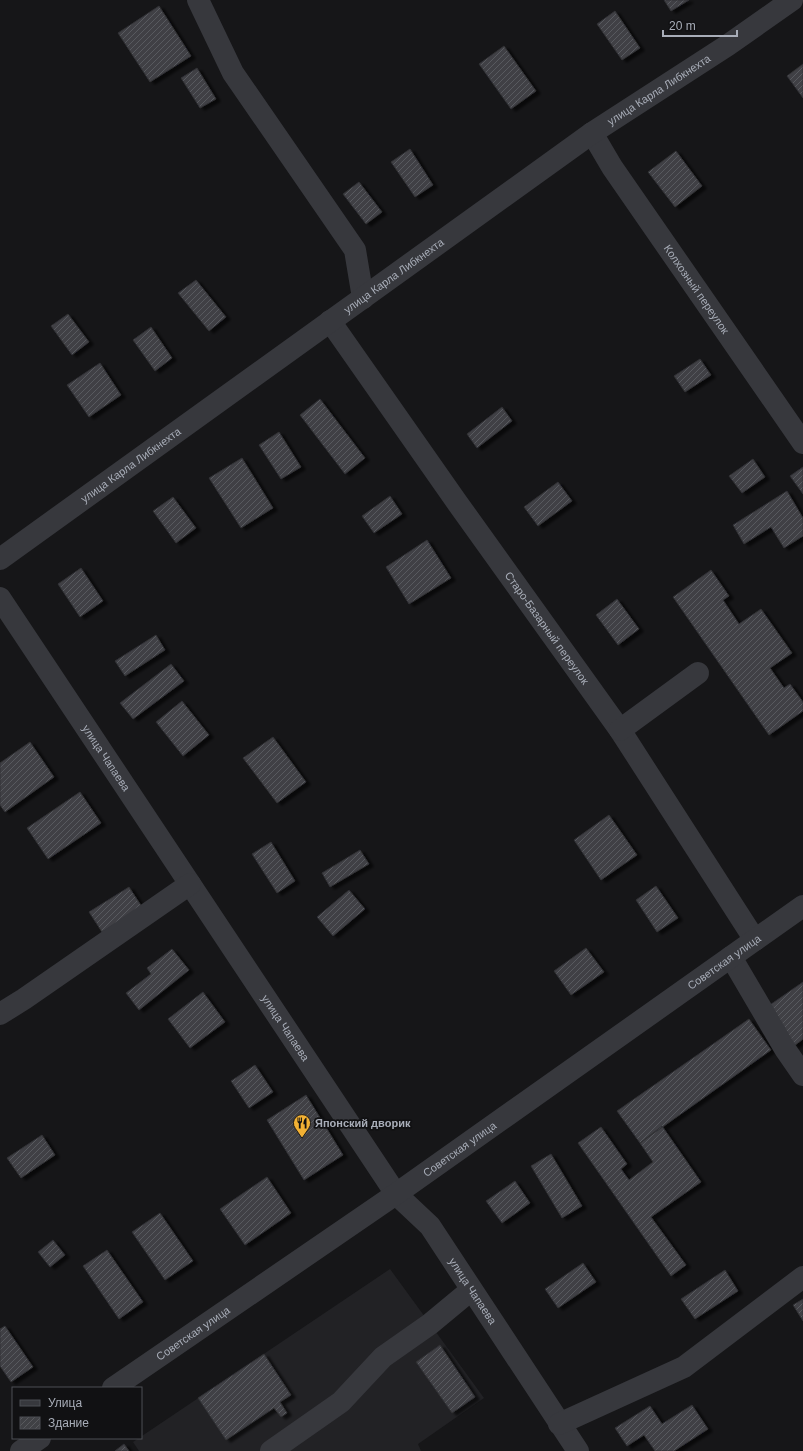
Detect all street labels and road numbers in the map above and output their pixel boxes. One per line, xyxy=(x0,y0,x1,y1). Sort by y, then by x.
street label: улица Карла Либкнехта xyxy=(605,52,713,127)
street label: улица Карла Либкнехта xyxy=(341,235,447,316)
street label: Колхозный переулок xyxy=(662,242,732,336)
street label: улица Карла Либкнехта xyxy=(78,424,184,505)
street label: Старо-Базарный переулок xyxy=(503,569,591,687)
street label: улица Чапаева xyxy=(80,723,133,794)
street label: Советская улица xyxy=(685,931,764,992)
street label: улица Чапаева xyxy=(259,992,312,1064)
street label: Советская улица xyxy=(421,1119,499,1179)
street label: улица Чапаева xyxy=(447,1256,499,1327)
street label: Советская улица xyxy=(154,1303,233,1363)

